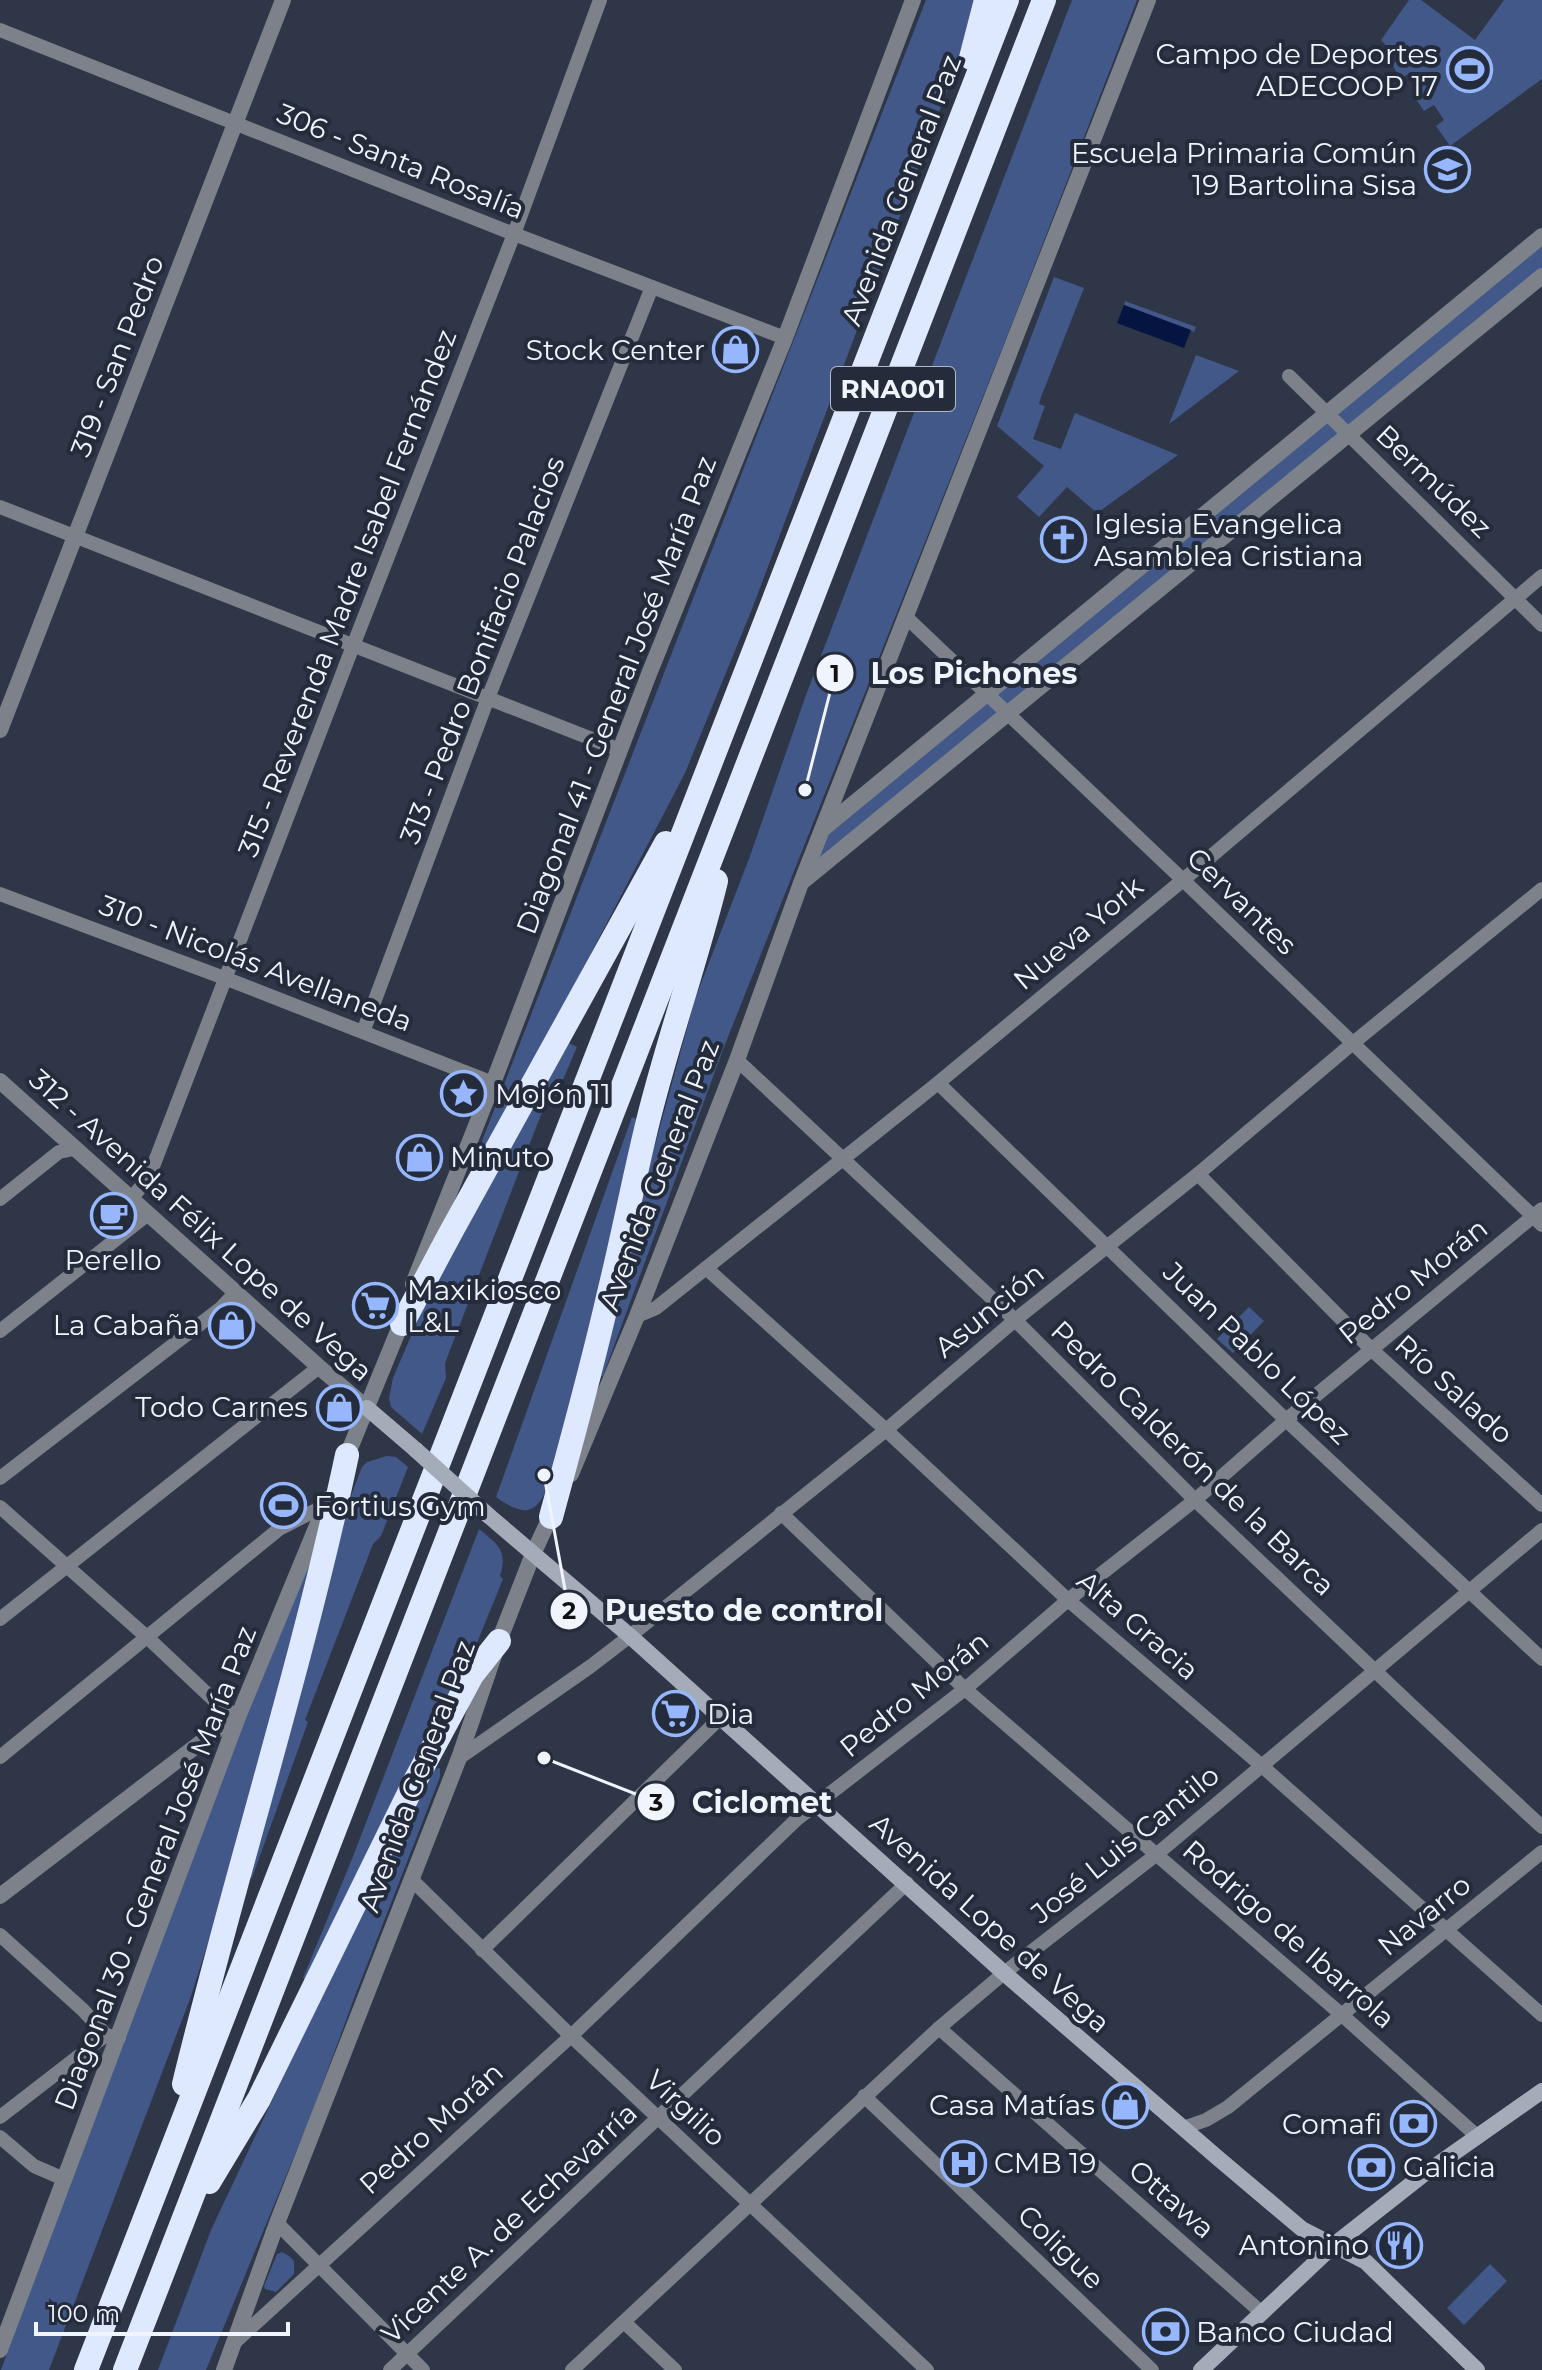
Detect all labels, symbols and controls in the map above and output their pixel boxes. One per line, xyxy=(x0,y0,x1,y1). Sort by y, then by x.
place label: Campo de Deportes ADECOOP 17 xyxy=(1155,37,1438,103)
sports icon: Campo de Deportes ADECOOP 17 xyxy=(1445,46,1493,94)
street label: Avenida General Paz xyxy=(834,50,968,330)
street label: 306 - Santa Rosalía xyxy=(272,96,530,226)
place label: Escuela Primaria Común 19 Bartolina Sisa xyxy=(1071,136,1417,202)
school or university icon: Escuela Primaria Común 19 Bartolina Sisa xyxy=(1424,145,1472,193)
street label: 319 - San Pedro xyxy=(63,251,171,461)
street label: 315 - Reverenda Madre Isabel Fernández xyxy=(231,325,463,861)
shop icon: Stock Center xyxy=(712,326,760,374)
place label: Stock Center xyxy=(526,333,705,367)
road number: RNA001 xyxy=(831,367,955,411)
street label: Bermúdez xyxy=(1369,417,1499,545)
street label: Diagonal 41 - General José María Paz xyxy=(509,451,723,939)
street label: 313 - Pedro Bonifacio Palacios xyxy=(392,452,572,848)
place label: Iglesia Evangelica Asamblea Cristiana xyxy=(1094,507,1364,573)
church icon: Iglesia Evangelica Asamblea Cristiana xyxy=(1039,516,1087,564)
callout: Los Pichones xyxy=(815,646,1094,700)
text: Los Pichones xyxy=(871,655,1078,692)
text: 1 xyxy=(830,659,840,688)
street label: Cervantes xyxy=(1180,840,1304,962)
street label: Nueva York xyxy=(1007,869,1150,997)
street label: 310 - Nicolás Avellaneda xyxy=(95,888,417,1038)
street label: Avenida General Paz xyxy=(592,1035,726,1315)
street label: 312 - Avenida Félix Lope de Vega xyxy=(22,1062,380,1388)
place icon: Mojón 11 xyxy=(440,1070,488,1118)
place label: Mojón 11 xyxy=(495,1077,611,1111)
shop icon: Minuto xyxy=(395,1133,443,1181)
place label: Minuto xyxy=(450,1140,550,1174)
cafe icon: Perello xyxy=(89,1191,137,1239)
street label: Pedro Morán xyxy=(1332,1211,1494,1351)
place label: Perello xyxy=(64,1243,162,1277)
street label: Juan Pablo López xyxy=(1156,1254,1358,1451)
street label: Asunción xyxy=(927,1256,1051,1364)
place label: Maxikiosco L&L xyxy=(407,1273,561,1339)
supermarket icon: Maxikiosco L&L xyxy=(352,1282,400,1330)
shop icon: La Cabaña xyxy=(207,1301,255,1349)
place label: La Cabaña xyxy=(53,1308,200,1342)
street label: Pedro Calderón de la Barca xyxy=(1044,1313,1342,1603)
street label: Río Salado xyxy=(1388,1327,1520,1451)
shop icon: Todo Carnes xyxy=(315,1383,363,1431)
place label: Todo Carnes xyxy=(135,1390,308,1424)
sports icon: Fortius Gym xyxy=(259,1482,307,1530)
place label: Fortius Gym xyxy=(314,1489,486,1523)
street label: Alta Gracia xyxy=(1070,1563,1206,1687)
callout: Puesto de control xyxy=(549,1584,899,1638)
text: Puesto de control xyxy=(605,1592,883,1629)
text: 2 xyxy=(562,1596,576,1625)
street label: Diagonal 30 - General José María Paz xyxy=(47,1621,263,2115)
street label: Pedro Morán xyxy=(833,1624,995,1764)
street label: Avenida General Paz xyxy=(352,1635,482,1917)
supermarket icon: Dia xyxy=(652,1690,700,1738)
place label: Dia xyxy=(707,1697,754,1731)
street label: José Luis Cantilo xyxy=(1023,1758,1226,1931)
callout: Ciclomet xyxy=(636,1775,849,1829)
text: Ciclomet xyxy=(692,1784,832,1821)
text: 3 xyxy=(648,1788,663,1817)
street label: Avenida Lope de Vega xyxy=(863,1806,1117,2040)
street label: Rodrigo de Ibarrola xyxy=(1176,1833,1402,2035)
street label: Navarro xyxy=(1371,1867,1477,1963)
street label: Pedro Morán xyxy=(352,2055,510,2201)
street label: Virgilio xyxy=(639,2063,733,2153)
shop icon: Casa Matías xyxy=(1102,2081,1150,2129)
place label: Casa Matías xyxy=(929,2088,1095,2122)
street label: Vicente A. de Echevarría xyxy=(374,2096,644,2350)
bank icon: Comafi xyxy=(1389,2100,1437,2148)
place label: Comafi xyxy=(1282,2107,1382,2141)
hospital icon: CMB 19 xyxy=(939,2139,987,2187)
bank icon: Galicia xyxy=(1348,2143,1396,2191)
place label: CMB 19 xyxy=(994,2146,1096,2180)
place label: Galicia xyxy=(1403,2150,1496,2184)
street label: Ottawa xyxy=(1122,2153,1222,2245)
street label: Coligue xyxy=(1011,2198,1111,2296)
restaurant icon: Antonino xyxy=(1376,2221,1424,2269)
place label: Antonino xyxy=(1239,2228,1369,2262)
scale bar xyxy=(36,2286,288,2336)
text: 100 m xyxy=(48,2299,120,2328)
bank icon: Banco Ciudad xyxy=(1141,2308,1189,2356)
place label: Banco Ciudad xyxy=(1196,2315,1394,2349)

